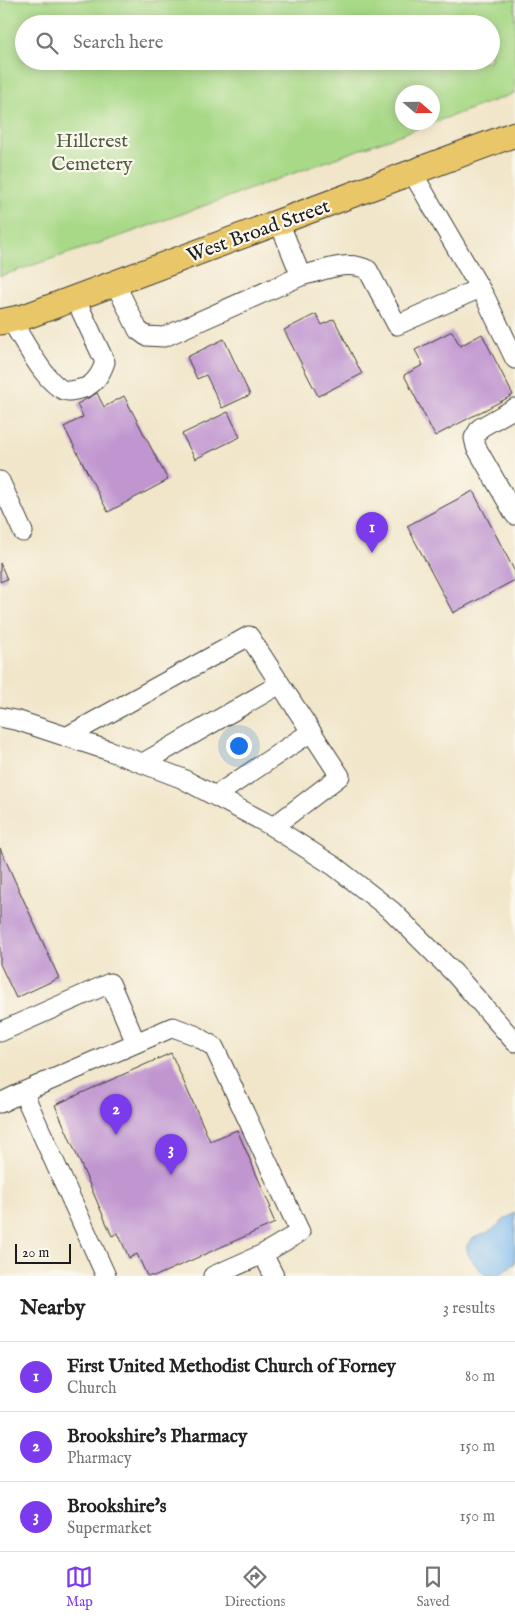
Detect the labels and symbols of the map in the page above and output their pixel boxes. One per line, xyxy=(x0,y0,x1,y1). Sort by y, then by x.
north arrow xyxy=(395,85,440,130)
park label: Hillcrest Cemetery xyxy=(51,129,133,177)
street label: West Broad Street xyxy=(184,194,333,269)
pin: 1 xyxy=(356,512,388,553)
your location xyxy=(226,733,252,759)
pin: 2 xyxy=(100,1094,132,1135)
pin: 3 xyxy=(155,1134,187,1175)
scale bar xyxy=(15,1241,71,1264)

